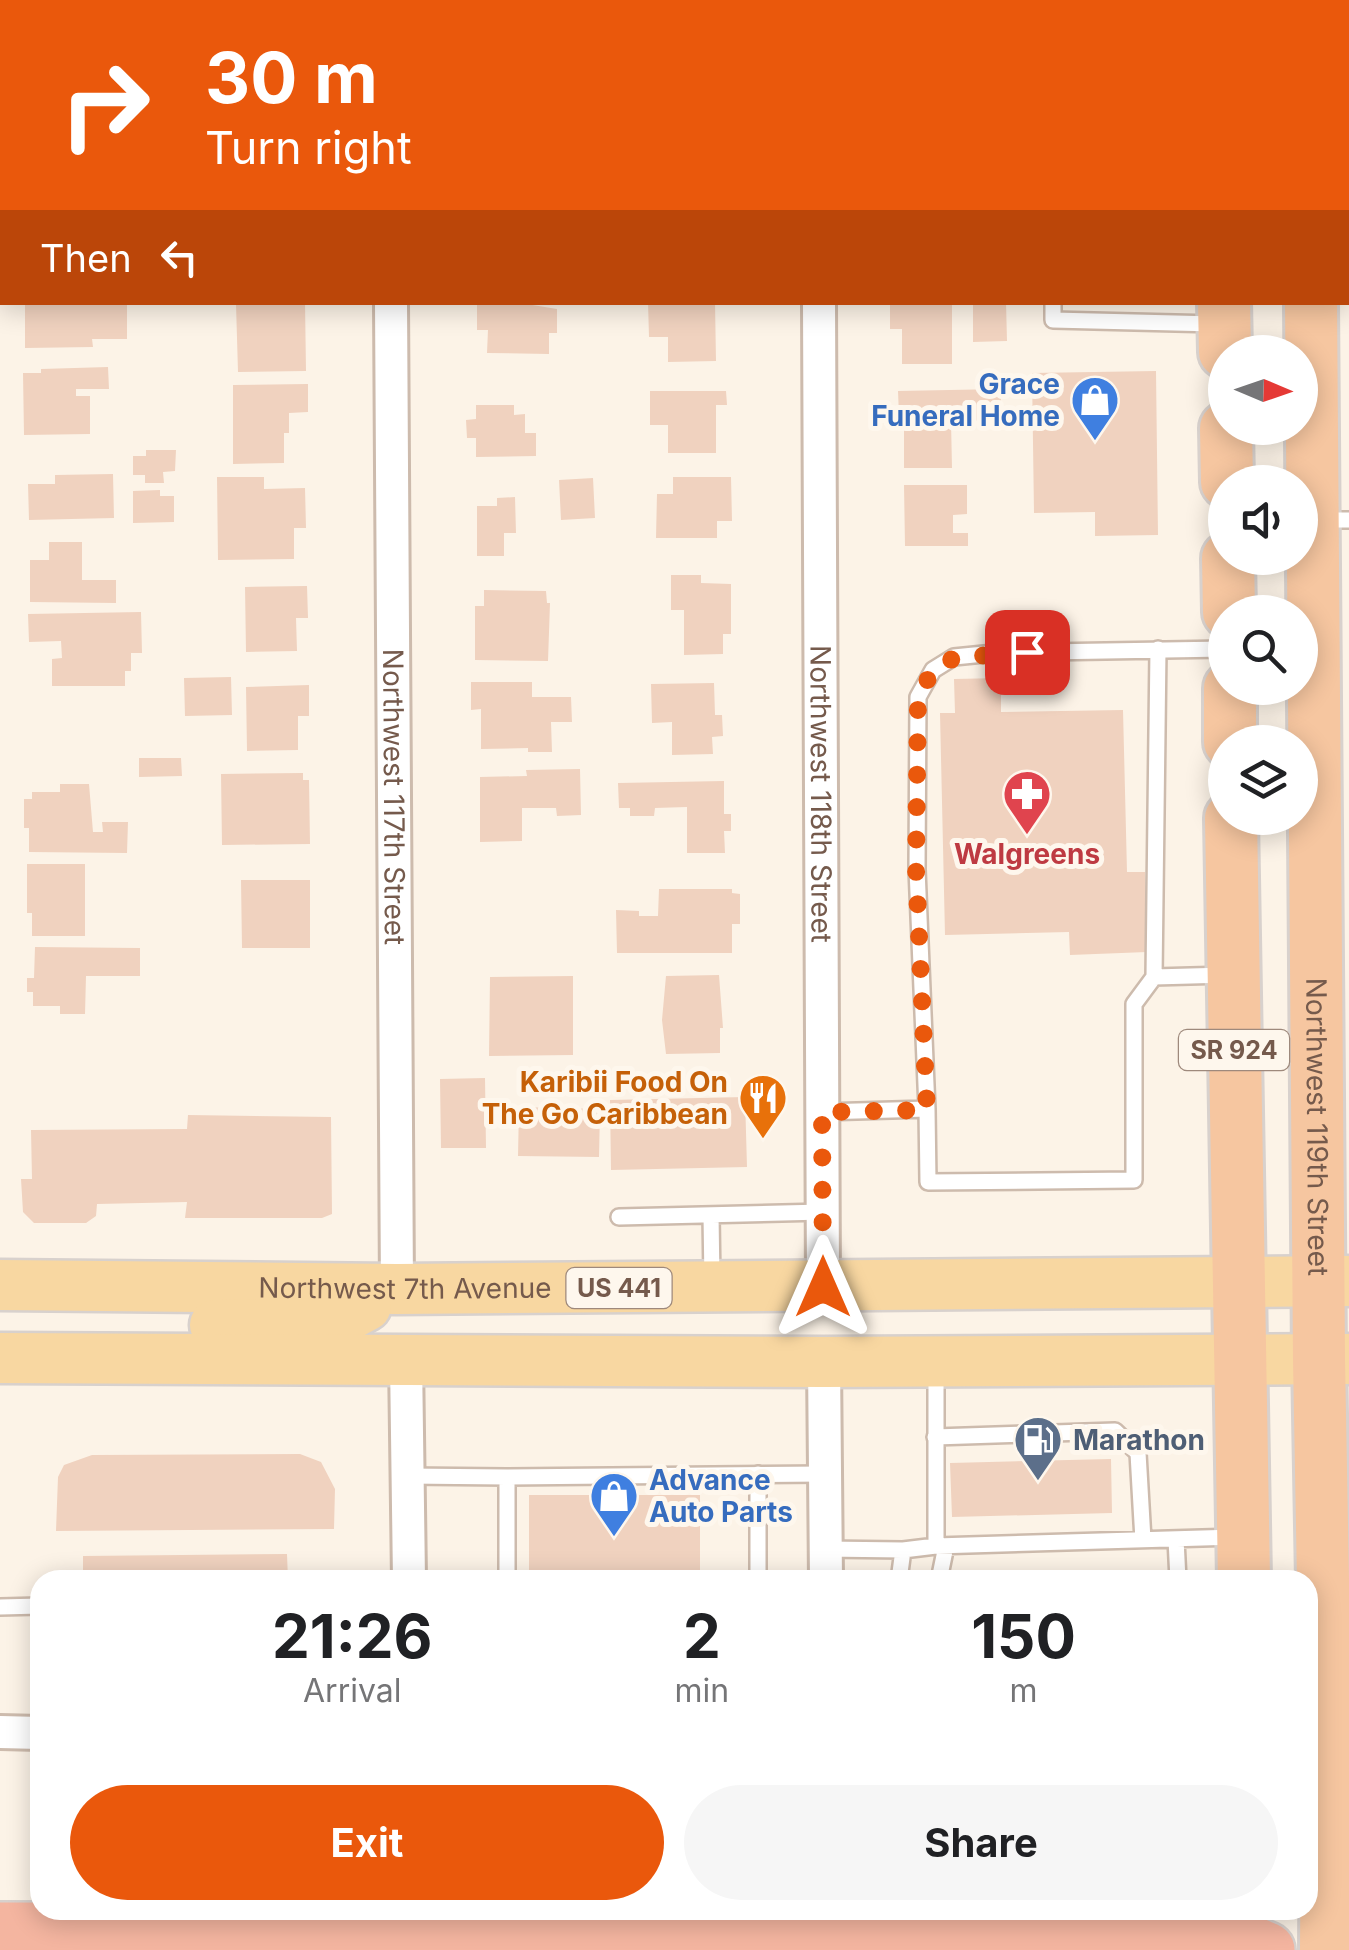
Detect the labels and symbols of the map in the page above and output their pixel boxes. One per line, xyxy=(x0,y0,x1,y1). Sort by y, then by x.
north arrow xyxy=(1208,335,1318,445)
place label: Grace Funeral Home xyxy=(871,367,1060,433)
shop icon: Grace Funeral Home xyxy=(1069,374,1121,442)
pin xyxy=(985,610,1070,695)
street label: Northwest 118th Street xyxy=(803,645,839,943)
street label: Northwest 117th Street xyxy=(376,649,412,945)
pharmacy icon: Walgreens xyxy=(1001,768,1053,836)
place label: Walgreens xyxy=(954,837,1100,871)
street label: Northwest 119th Street xyxy=(1299,978,1335,1276)
road number: SR 924 xyxy=(1179,1030,1289,1070)
place label: Karibii Food On The Go Caribbean xyxy=(482,1065,728,1131)
restaurant icon: Karibii Food On The Go Caribbean xyxy=(737,1072,789,1140)
position arrow xyxy=(771,1235,875,1339)
road number: US 441 xyxy=(566,1268,672,1308)
street label: Northwest 7th Avenue xyxy=(258,1271,552,1306)
fuel station icon: Marathon xyxy=(1012,1414,1064,1482)
place label: Marathon xyxy=(1073,1423,1205,1457)
place label: Advance Auto Parts xyxy=(649,1463,793,1529)
shop icon: Advance Auto Parts xyxy=(588,1470,640,1538)

